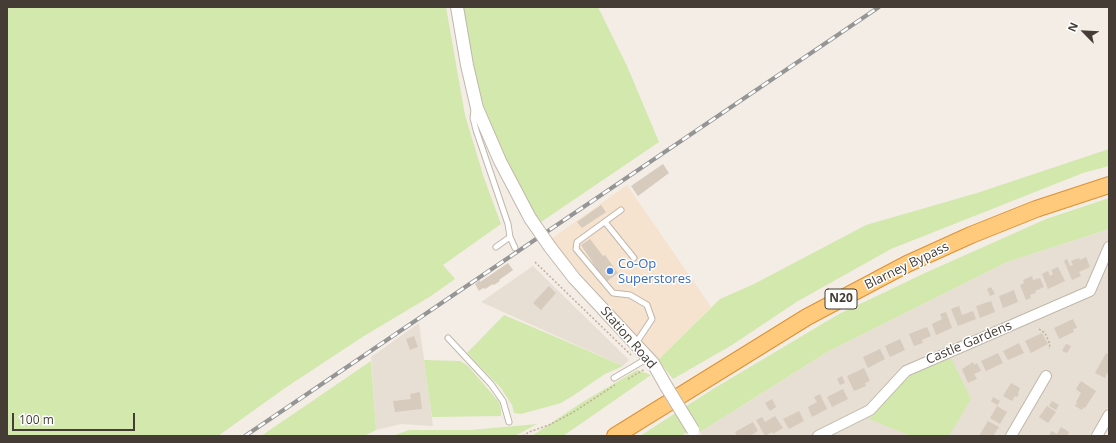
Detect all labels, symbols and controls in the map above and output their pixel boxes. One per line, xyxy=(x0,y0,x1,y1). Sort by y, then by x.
north arrow xyxy=(1064,12,1104,52)
text: N xyxy=(1064,20,1081,34)
street label: Blarney Bypass xyxy=(862,239,952,293)
place label: Co-Op Superstores xyxy=(618,256,691,287)
marker: Co-Op Superstores xyxy=(605,266,615,276)
road number: N20 xyxy=(825,289,857,309)
street label: Station Road xyxy=(597,304,659,372)
street label: Castle Gardens xyxy=(924,318,1014,368)
scale bar xyxy=(14,405,137,431)
text: 100 m xyxy=(19,411,54,428)

